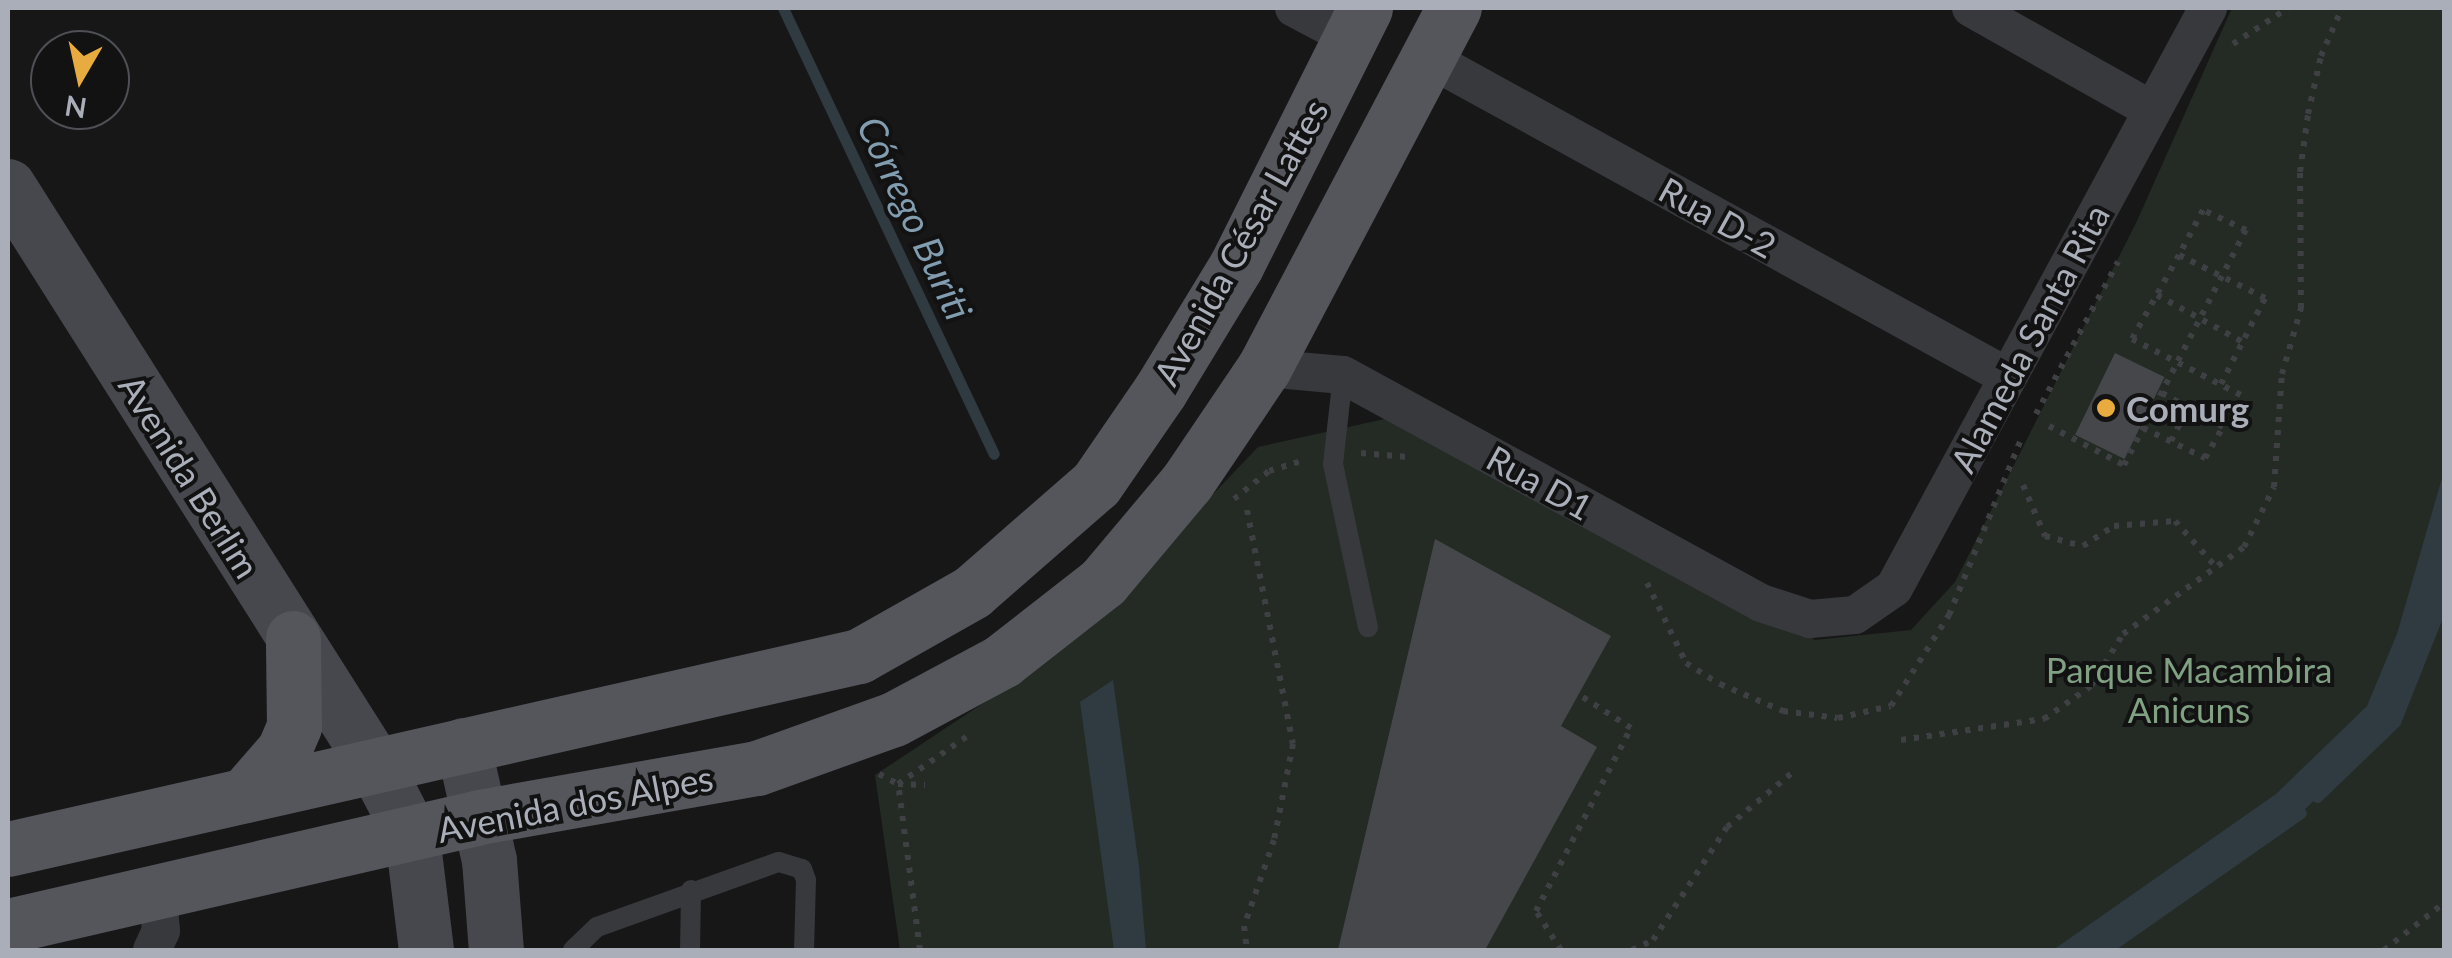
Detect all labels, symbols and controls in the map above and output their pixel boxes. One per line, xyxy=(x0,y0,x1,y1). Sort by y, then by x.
north arrow xyxy=(30,30,130,130)
text: N xyxy=(62,89,89,126)
street label: Avenida César Lattes xyxy=(1144,92,1336,392)
water label: Córrego Buriti xyxy=(848,109,982,327)
street label: Rua D-2 xyxy=(1652,168,1784,266)
street label: Alameda Santa Rita xyxy=(1941,197,2117,479)
street label: Avenida Berlim xyxy=(111,367,269,585)
place label: Comurg xyxy=(2126,387,2249,429)
marker: Comurg xyxy=(2095,397,2117,419)
street label: Rua D1 xyxy=(1480,436,1600,528)
park label: Parque Macambira Anicuns xyxy=(2046,648,2332,730)
street label: Avenida dos Alpes xyxy=(433,756,717,850)

